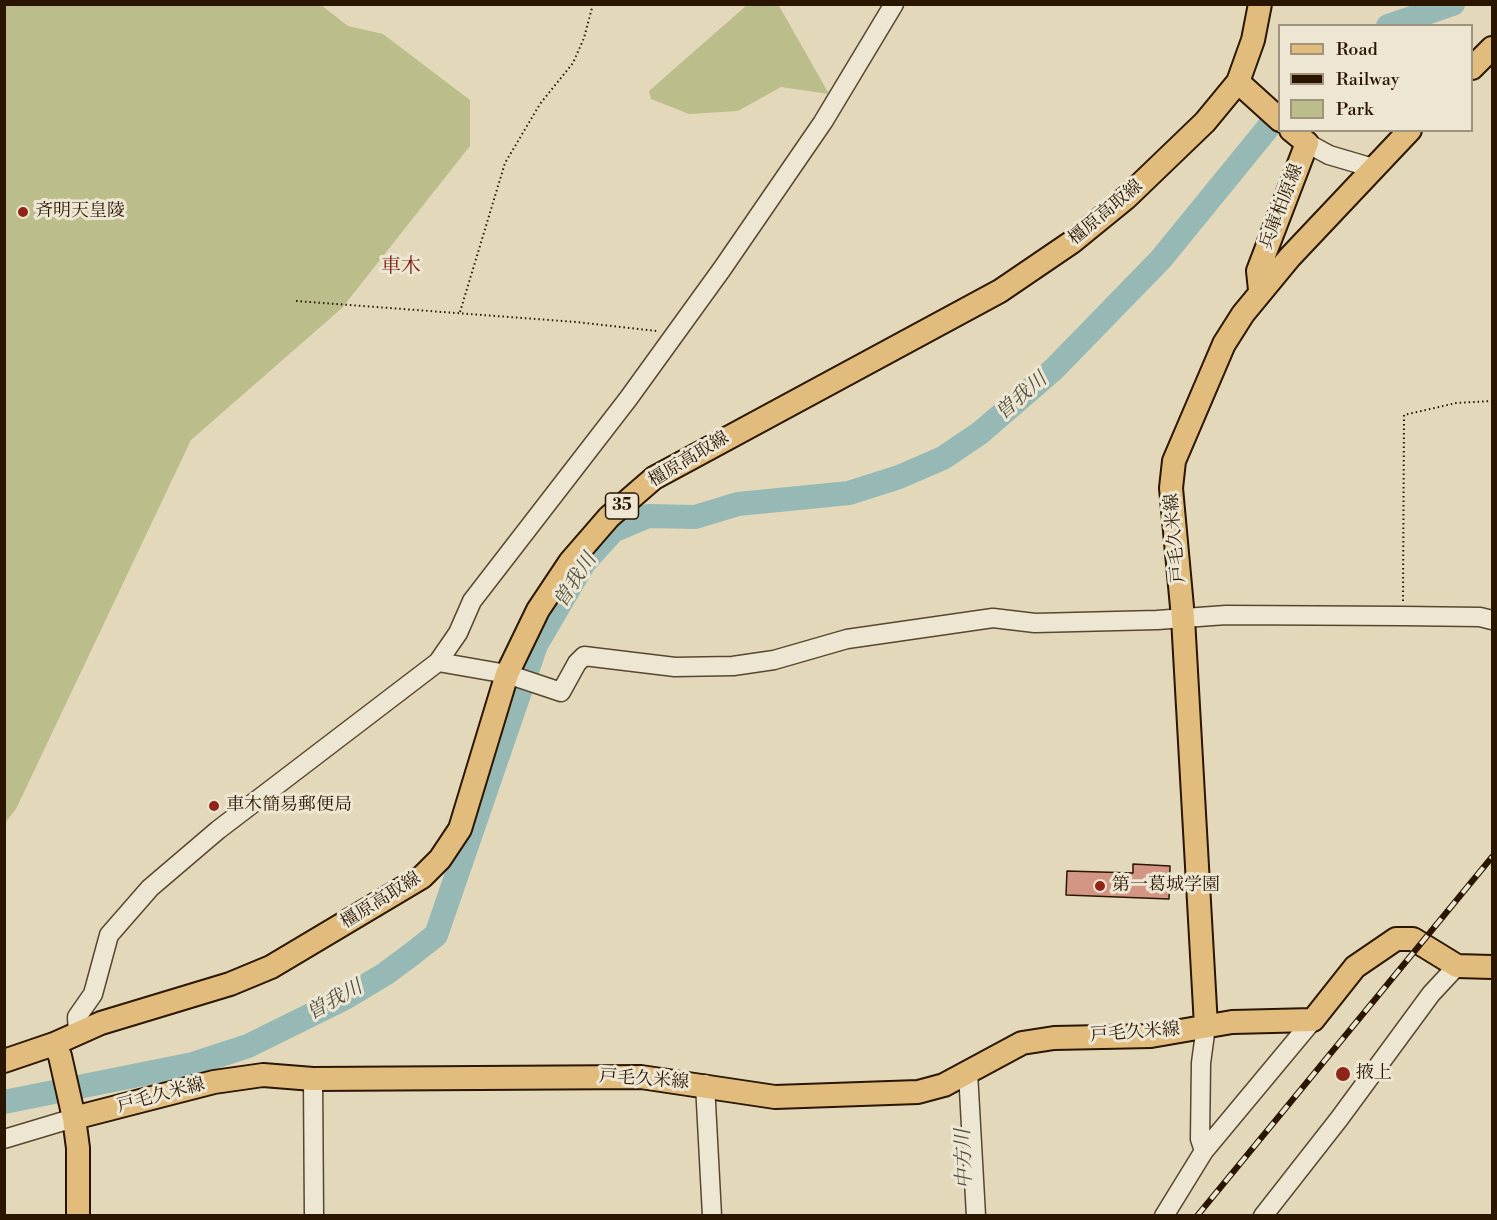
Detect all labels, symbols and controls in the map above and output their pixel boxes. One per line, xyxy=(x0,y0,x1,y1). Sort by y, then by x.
legend xyxy=(1278,24,1473,132)
text: Road xyxy=(1336,38,1378,61)
text: Railway xyxy=(1336,68,1399,91)
text: Park xyxy=(1336,98,1373,121)
street label: 兵庫柏原線 xyxy=(1256,161,1308,253)
street label: 橿原高取線 xyxy=(1065,176,1147,250)
place label: 斉明天皇陵 xyxy=(35,201,125,223)
marker: 斉明天皇陵 xyxy=(16,205,30,219)
district label: 車木 xyxy=(381,255,421,279)
water label: 曽我川 xyxy=(991,368,1053,426)
street label: 橿原高取線 xyxy=(645,428,733,492)
street label: 戸毛久米線 xyxy=(1161,492,1191,584)
road number: 35 xyxy=(606,493,638,519)
water label: 曽我川 xyxy=(550,549,602,613)
place label: 車木簡易郵便局 xyxy=(226,795,352,817)
marker: 車木簡易郵便局 xyxy=(207,799,221,813)
street label: 橿原高取線 xyxy=(337,868,425,934)
place label: 第一葛城学園 xyxy=(1112,875,1220,897)
marker: 第一葛城学園 xyxy=(1093,879,1107,893)
water label: 曽我川 xyxy=(303,976,367,1026)
street label: 戸毛久米線 xyxy=(1089,1019,1181,1047)
place label: 掖上 xyxy=(1356,1063,1392,1085)
marker: 掖上 xyxy=(1334,1065,1352,1083)
street label: 戸毛久米線 xyxy=(598,1066,690,1094)
street label: 戸毛久米線 xyxy=(115,1074,207,1118)
water label: 中方川 xyxy=(952,1129,978,1189)

